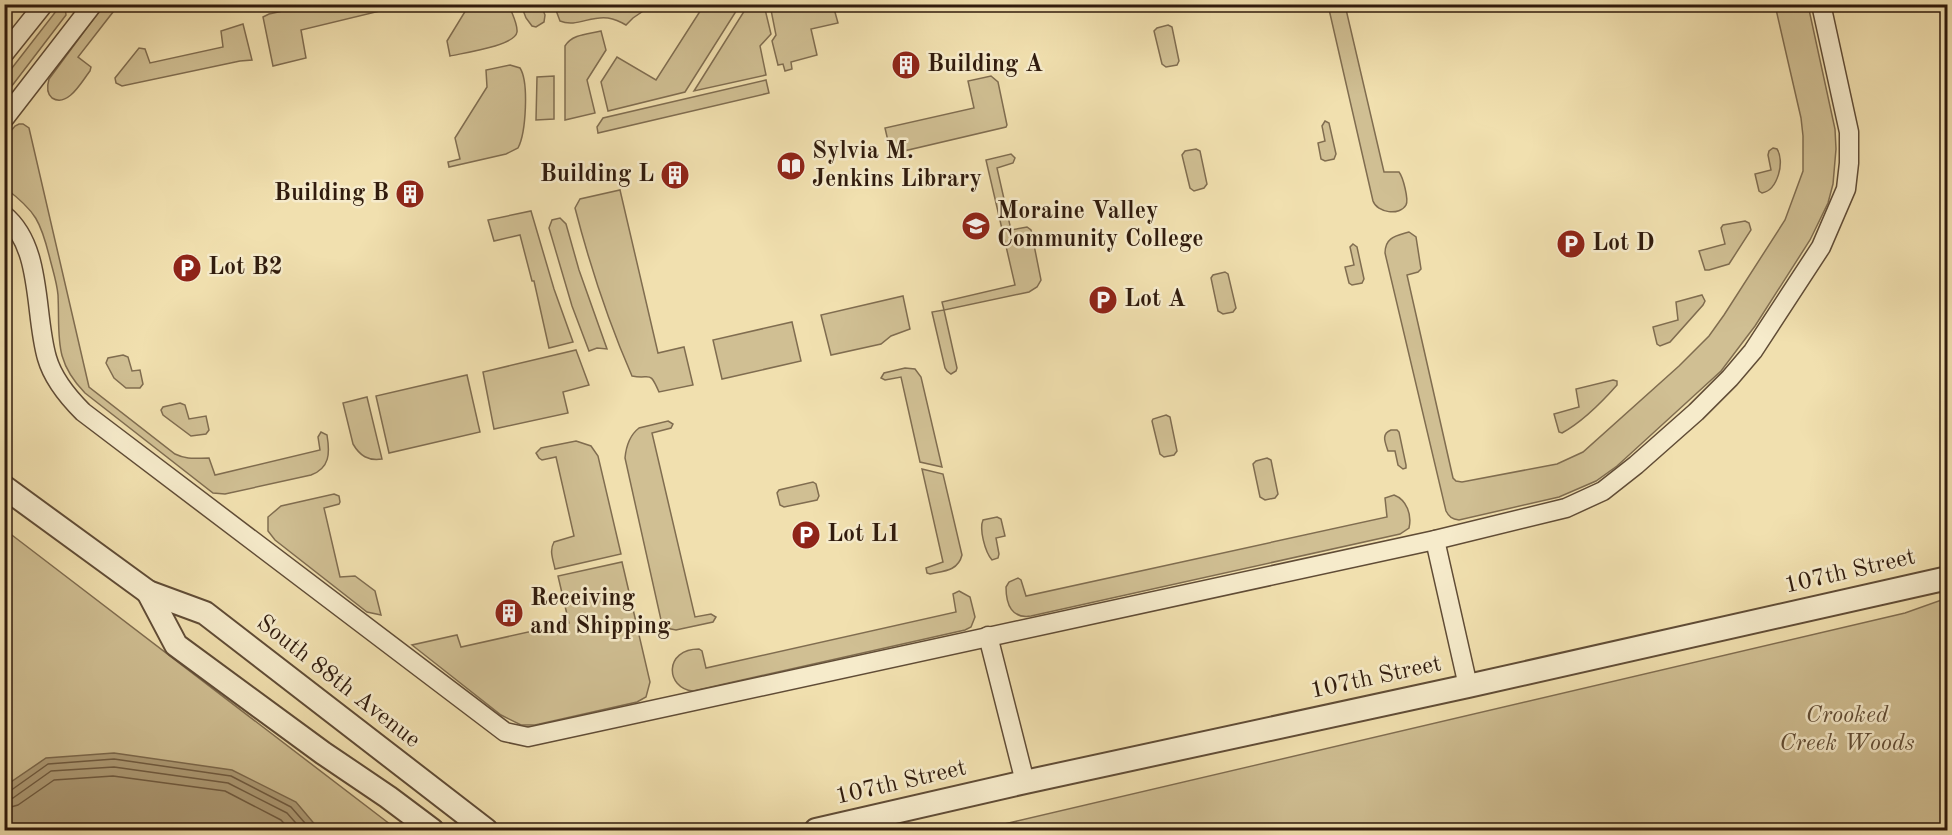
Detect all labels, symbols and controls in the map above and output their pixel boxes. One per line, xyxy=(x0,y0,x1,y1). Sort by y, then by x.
building icon: Building A xyxy=(890,49,922,81)
place label: Building A xyxy=(927,53,1043,77)
place label: Sylvia M. Jenkins Library xyxy=(812,140,982,192)
library icon: Sylvia M. Jenkins Library xyxy=(775,150,807,182)
building icon: Building L xyxy=(659,159,691,191)
place label: Building L xyxy=(540,163,654,187)
building icon: Building B xyxy=(394,178,426,210)
place label: Building B xyxy=(274,182,389,206)
place label: Moraine Valley Community College xyxy=(997,200,1204,252)
school or university icon: Moraine Valley Community College xyxy=(960,210,992,242)
parking icon: Lot D xyxy=(1555,228,1587,260)
place label: Lot D xyxy=(1592,232,1655,256)
parking icon: Lot B2 xyxy=(171,252,203,284)
place label: Lot B2 xyxy=(208,256,283,280)
parking icon: Lot A xyxy=(1087,284,1119,316)
place label: Lot A xyxy=(1124,288,1186,312)
parking icon: Lot L1 xyxy=(790,519,822,551)
place label: Lot L1 xyxy=(827,523,901,547)
street label: 107th Street xyxy=(1782,545,1918,599)
place label: Receiving and Shipping xyxy=(530,587,671,639)
building icon: Receiving and Shipping xyxy=(493,597,525,629)
street label: South 88th Avenue xyxy=(252,611,424,753)
street label: 107th Street xyxy=(1308,652,1444,704)
park label: Crooked Creek Woods xyxy=(1779,704,1915,756)
street label: 107th Street xyxy=(833,756,969,810)

